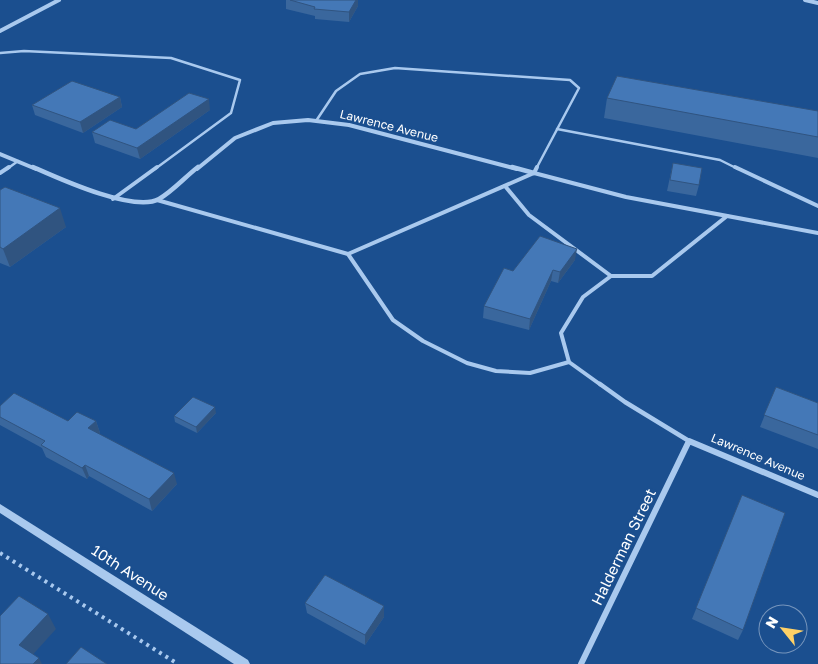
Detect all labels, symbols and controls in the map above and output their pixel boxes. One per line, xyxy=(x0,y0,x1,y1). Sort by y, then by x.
street label: Lawrence Avenue xyxy=(338,106,440,145)
street label: Lawrence Avenue xyxy=(709,430,808,483)
street label: Halderman Street xyxy=(587,485,659,608)
street label: 10th Avenue xyxy=(89,541,173,604)
north arrow xyxy=(758,604,808,654)
text: N xyxy=(761,613,781,631)

